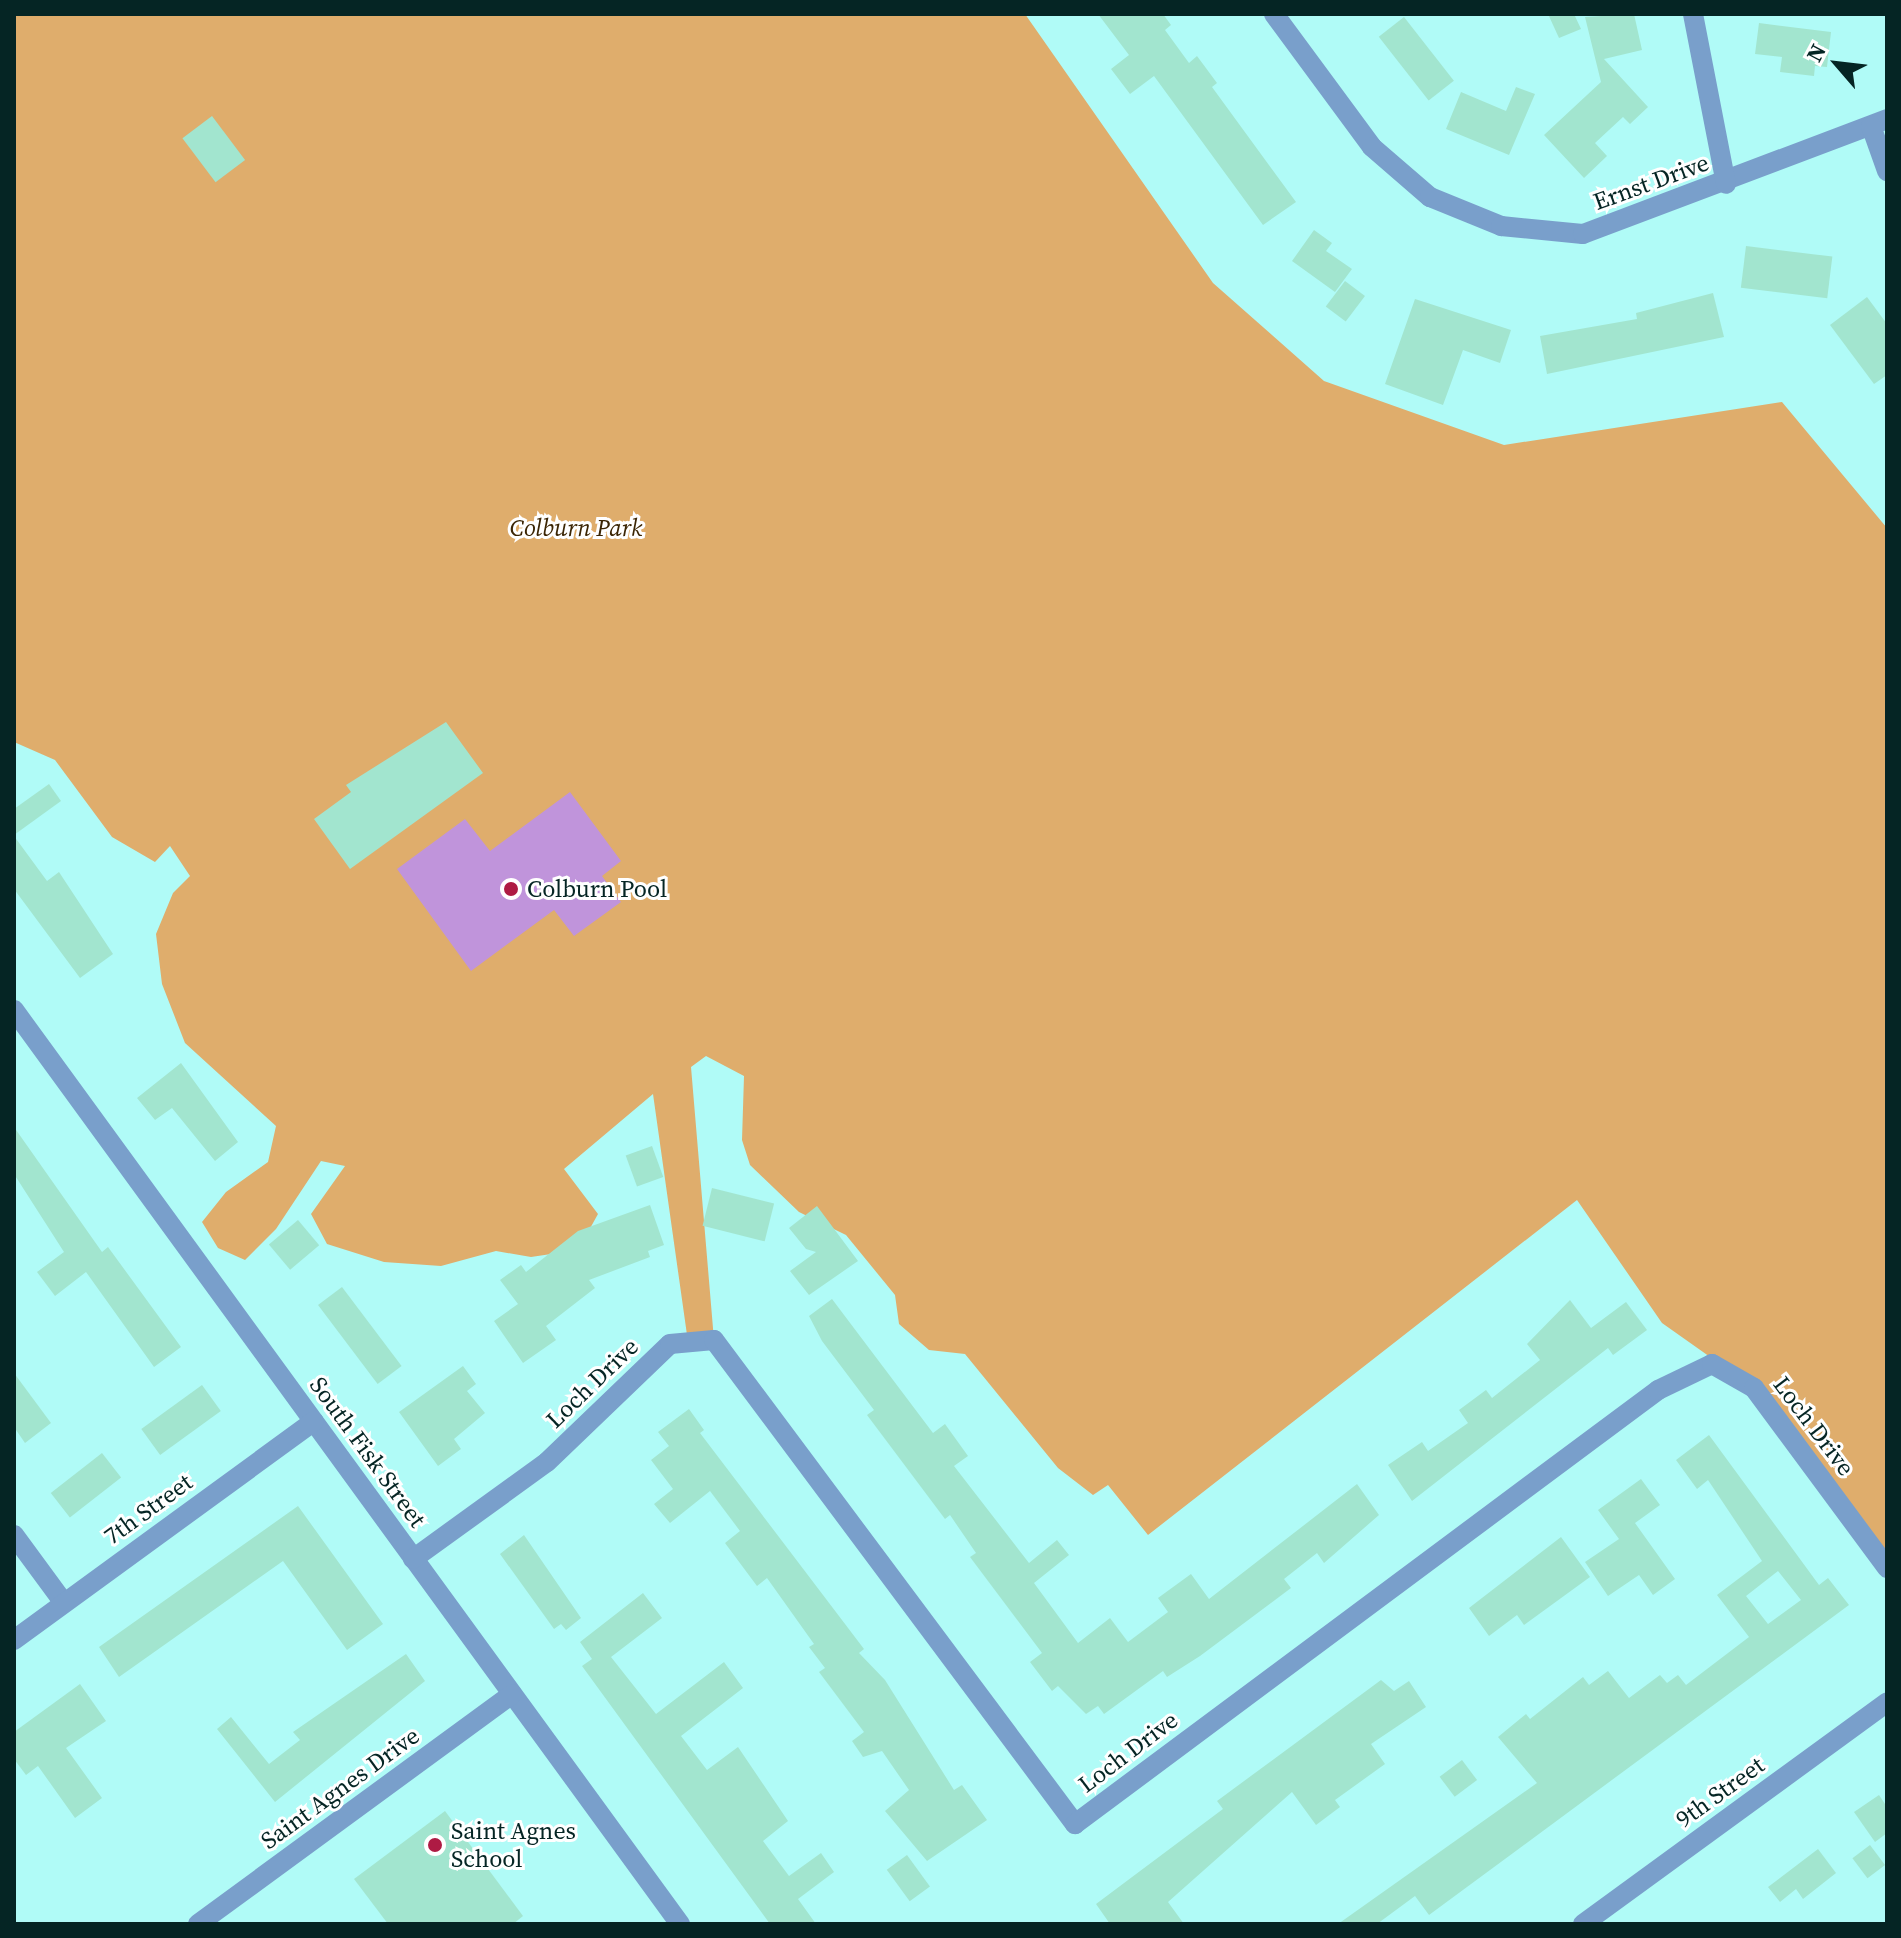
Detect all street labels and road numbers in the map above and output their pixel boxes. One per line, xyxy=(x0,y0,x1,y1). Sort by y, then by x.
street label: Ernst Drive xyxy=(1589,148,1713,216)
street label: Loch Drive xyxy=(540,1332,644,1434)
street label: South Fisk Street xyxy=(304,1371,432,1533)
street label: Loch Drive xyxy=(1767,1371,1861,1481)
street label: 7th Street xyxy=(98,1467,198,1551)
street label: Loch Drive xyxy=(1073,1705,1183,1799)
street label: Saint Agnes Drive xyxy=(255,1721,425,1855)
street label: 9th Street xyxy=(1670,1750,1770,1834)

